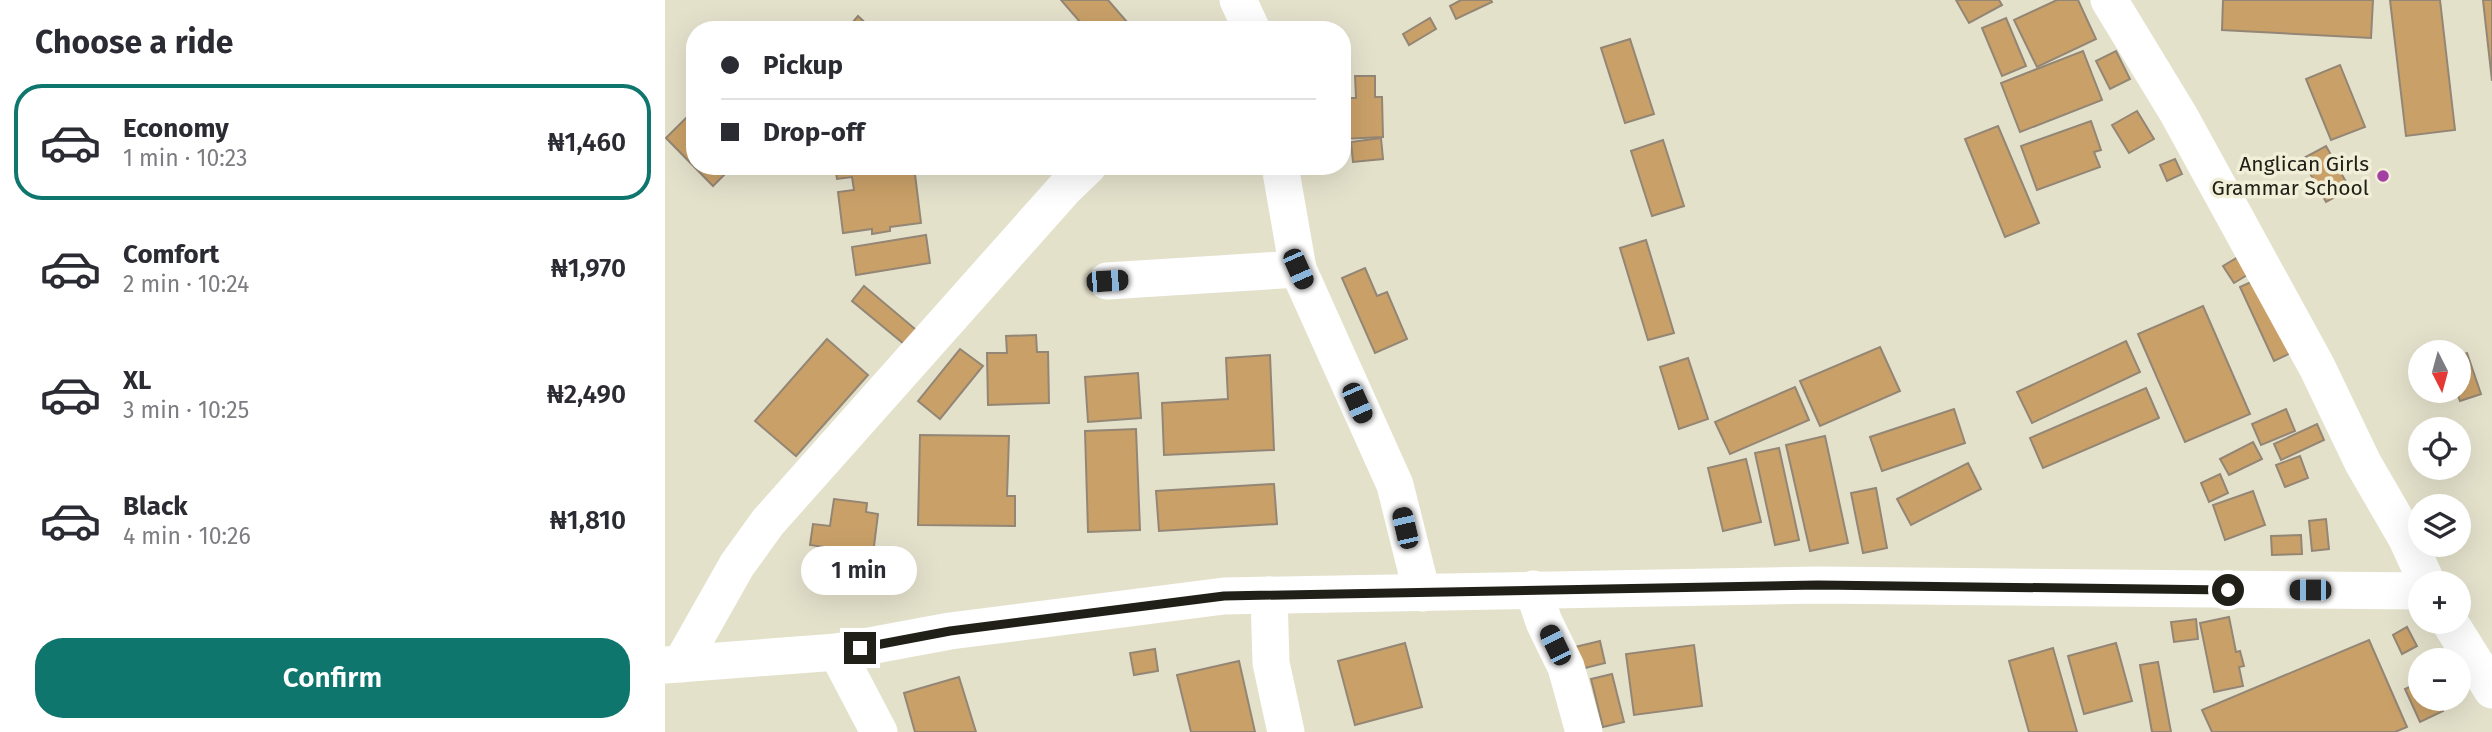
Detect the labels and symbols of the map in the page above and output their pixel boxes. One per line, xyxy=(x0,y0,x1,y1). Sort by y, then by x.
place label: Anglican Girls Grammar School xyxy=(2211,151,2369,201)
marker: Anglican Girls Grammar School xyxy=(2375,168,2391,184)
car xyxy=(1280,246,1317,292)
car xyxy=(1086,269,1129,293)
north arrow xyxy=(2408,340,2471,402)
car xyxy=(1339,380,1376,426)
car xyxy=(1391,505,1420,551)
callout: 1 min xyxy=(802,546,918,596)
route start xyxy=(2212,574,2244,606)
car xyxy=(2290,580,2332,601)
car xyxy=(1537,622,1574,668)
route end xyxy=(844,632,876,664)

